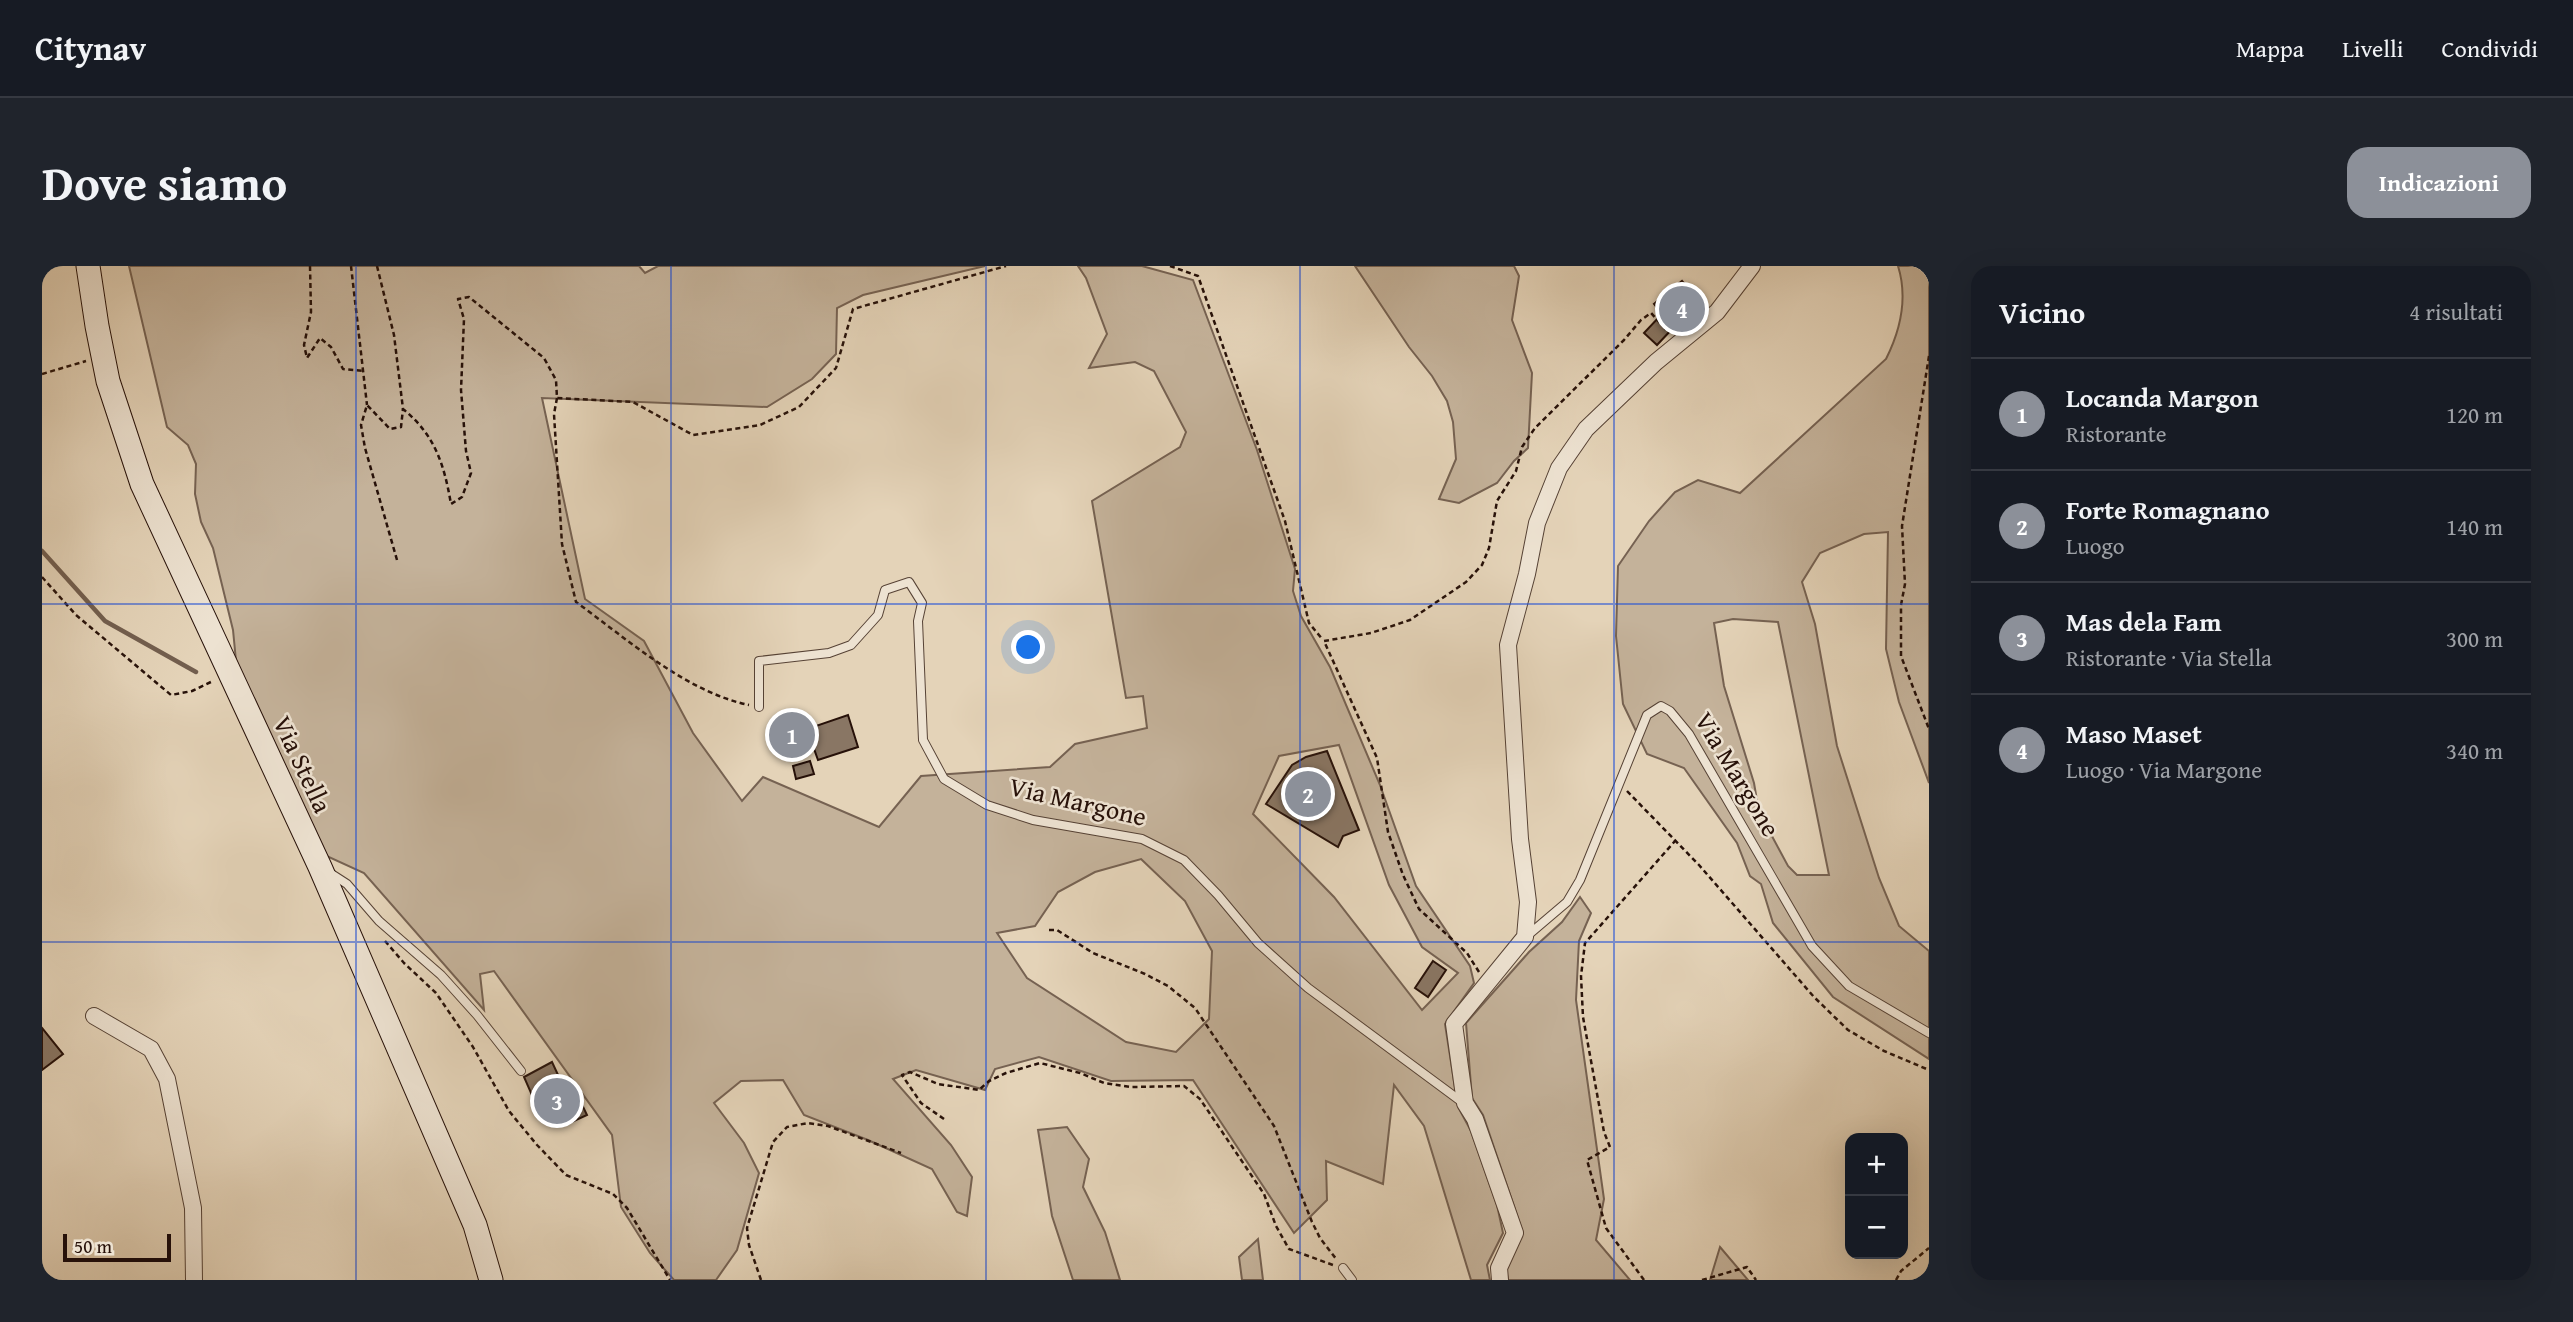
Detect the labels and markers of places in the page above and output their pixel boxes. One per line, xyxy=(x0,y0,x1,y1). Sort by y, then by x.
pin: 4 xyxy=(1659,283,1705,335)
pin: 1 xyxy=(769,709,815,761)
pin: 2 xyxy=(1285,768,1331,820)
pin: 3 xyxy=(534,1075,580,1127)

